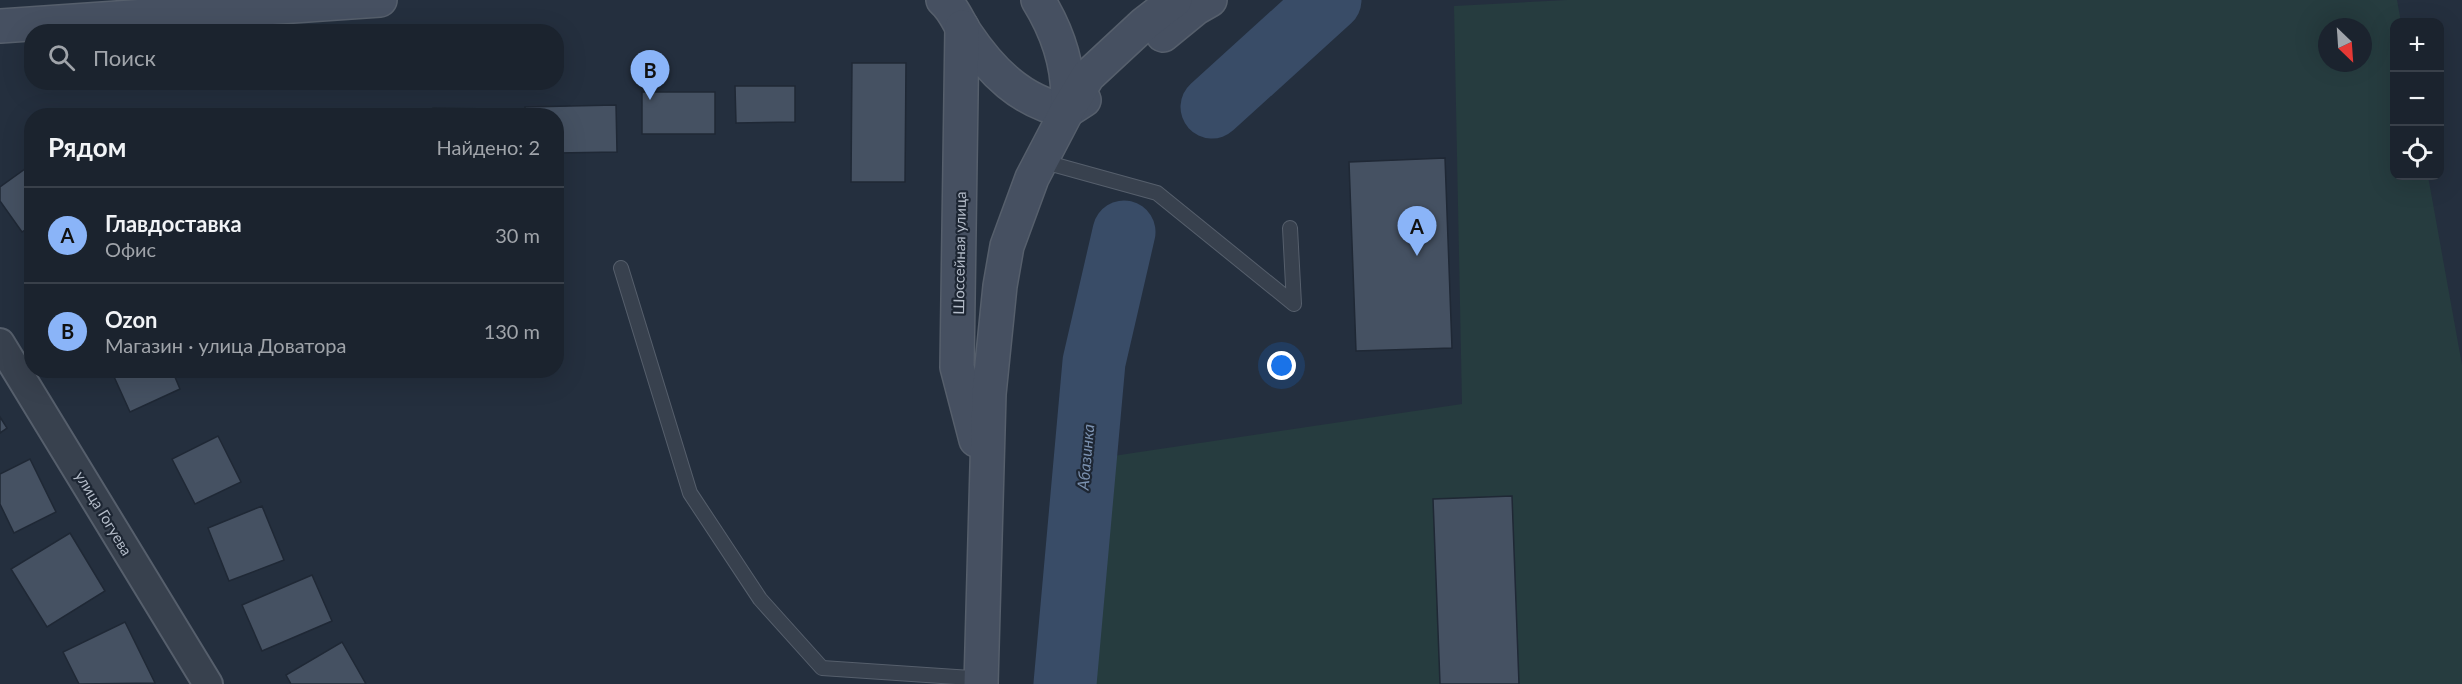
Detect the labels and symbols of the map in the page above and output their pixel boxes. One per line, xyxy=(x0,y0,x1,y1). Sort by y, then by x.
north arrow xyxy=(2318,18,2372,72)
pin: B xyxy=(630,51,670,100)
street label: Шоссейная улица xyxy=(949,191,969,315)
pin: A xyxy=(1398,206,1436,256)
your location xyxy=(1267,351,1296,380)
water label: Абазинка xyxy=(1073,423,1097,492)
street label: улица Гогуева xyxy=(72,468,136,558)

